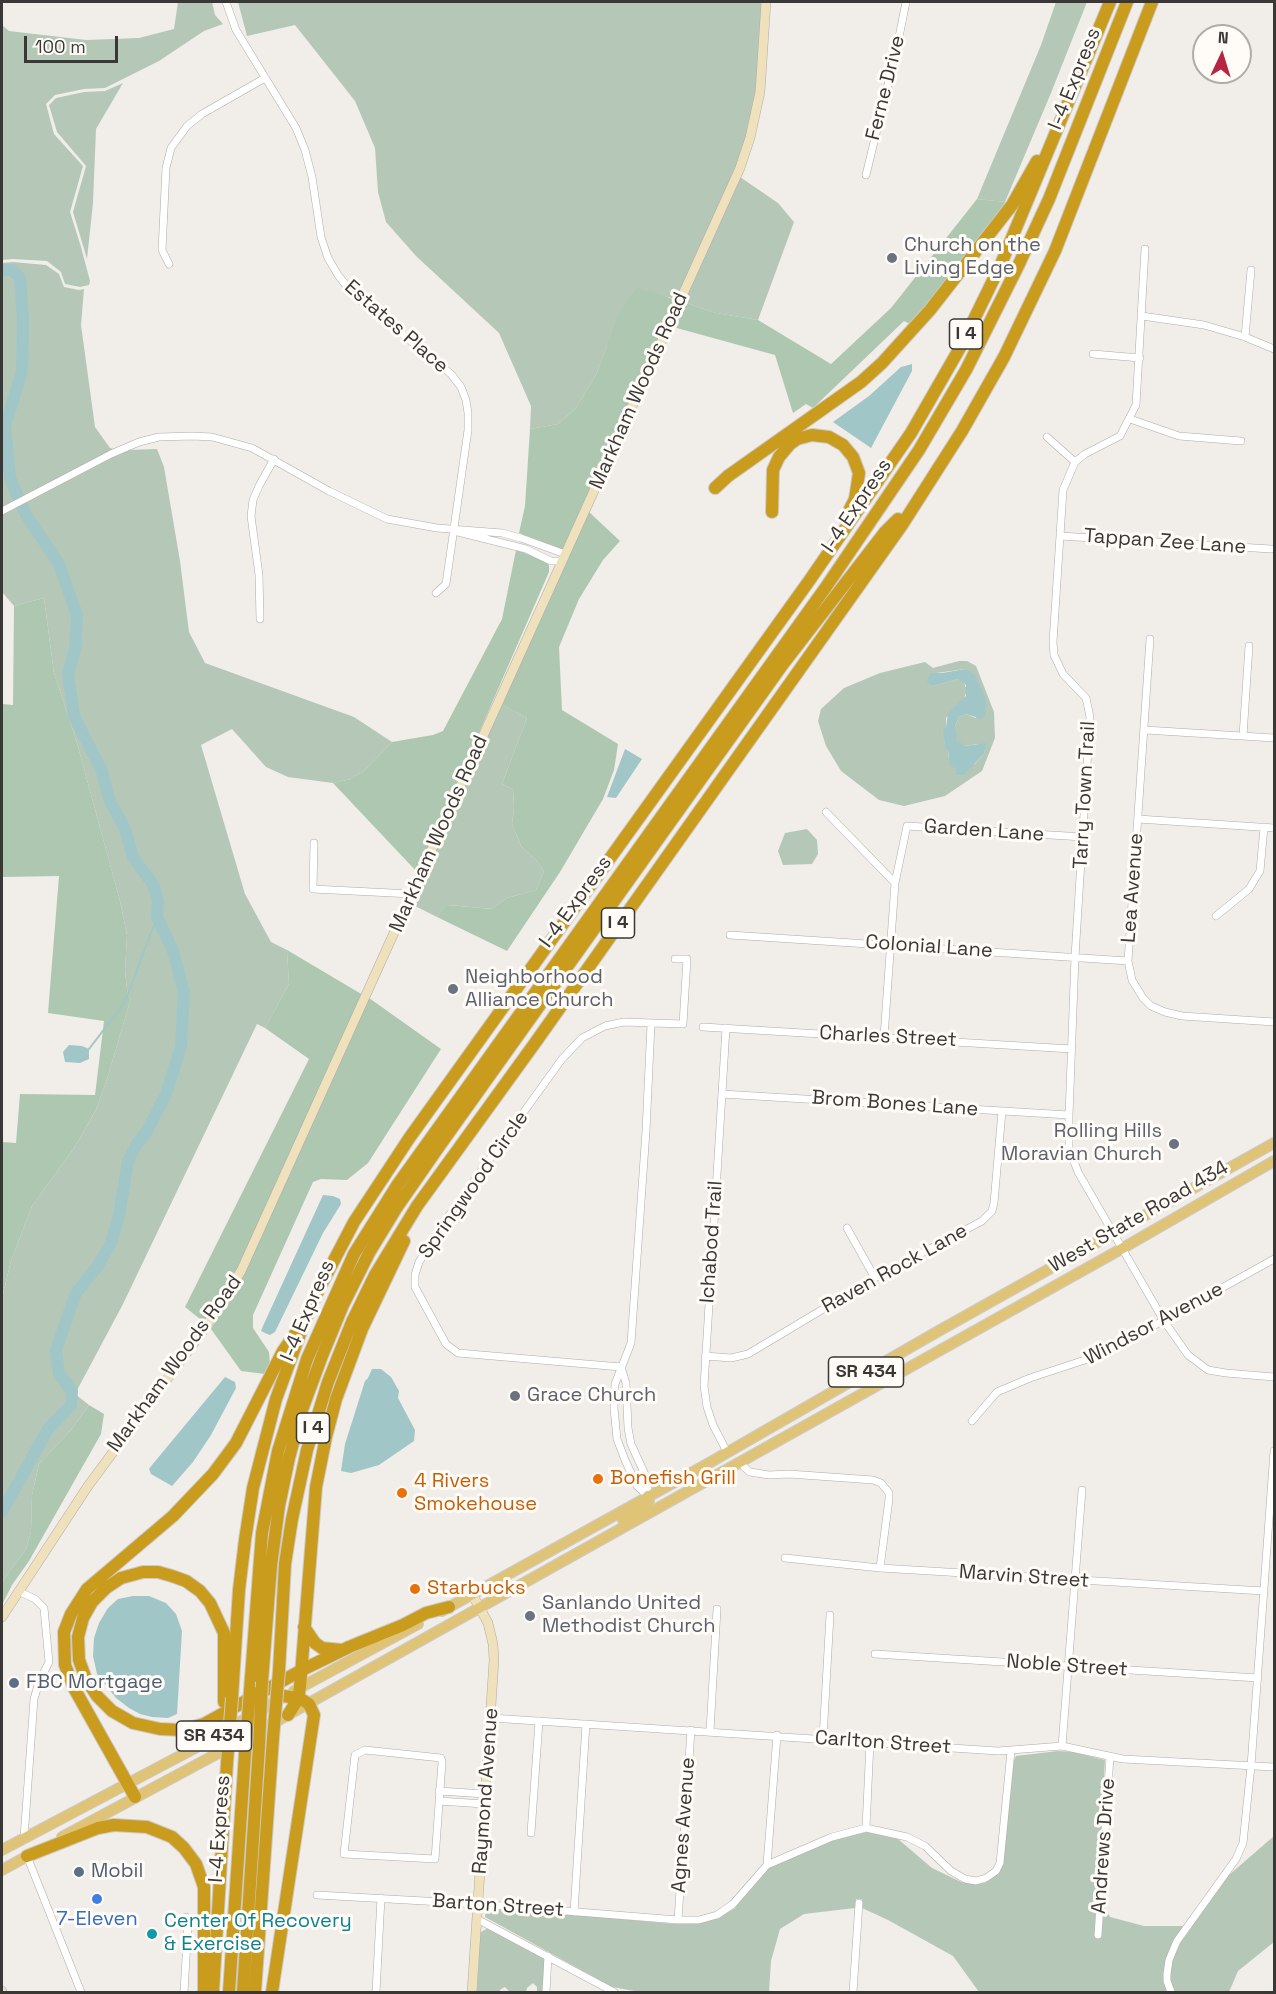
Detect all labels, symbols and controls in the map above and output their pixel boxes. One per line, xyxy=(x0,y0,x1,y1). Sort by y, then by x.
scale bar xyxy=(27,24,122,62)
north arrow xyxy=(1192,24,1252,84)
street label: I-4 Express xyxy=(1044,25,1106,133)
text: N xyxy=(1217,27,1229,48)
street label: Ferne Drive xyxy=(861,33,911,143)
text: 100 m xyxy=(35,35,86,58)
place label: Church on the Living Edge xyxy=(904,234,1041,281)
marker: Church on the Living Edge xyxy=(885,251,899,265)
street label: Estates Place xyxy=(339,275,453,379)
street label: Markham Woods Road xyxy=(585,289,693,493)
road number: I 4 xyxy=(950,319,982,349)
street label: I-4 Express xyxy=(817,455,897,557)
street label: Tappan Zee Lane xyxy=(1083,524,1247,560)
street label: Tarry Town Trail xyxy=(1069,720,1101,870)
street label: Markham Woods Road xyxy=(385,732,493,936)
street label: Garden Lane xyxy=(923,815,1045,847)
street label: Lea Avenue xyxy=(1117,832,1149,944)
street label: I-4 Express xyxy=(535,851,617,953)
road number: I 4 xyxy=(602,908,634,938)
street label: Colonial Lane xyxy=(864,931,994,963)
place label: Neighborhood Alliance Church xyxy=(465,966,614,1013)
marker: Neighborhood Alliance Church xyxy=(446,982,460,996)
street label: Charles Street xyxy=(819,1021,957,1053)
street label: Brom Bones Lane xyxy=(811,1086,979,1122)
street label: Springwood Circle xyxy=(414,1106,534,1264)
place label: Rolling Hills Moravian Church xyxy=(1001,1120,1162,1167)
marker: Rolling Hills Moravian Church xyxy=(1167,1137,1181,1151)
street label: West State Road 434 xyxy=(1045,1156,1233,1278)
street label: Ichabod Trail xyxy=(696,1180,728,1304)
street label: Raven Rock Lane xyxy=(818,1219,972,1319)
street label: I-4 Express xyxy=(276,1257,340,1365)
street label: Markham Woods Road xyxy=(103,1271,247,1457)
street label: Windsor Avenue xyxy=(1080,1277,1228,1371)
road number: SR 434 xyxy=(828,1357,904,1387)
place label: Grace Church xyxy=(527,1384,656,1408)
marker: Grace Church xyxy=(508,1389,522,1403)
road number: I 4 xyxy=(296,1413,330,1443)
place label: Bonefish Grill xyxy=(610,1467,736,1491)
place label: 4 Rivers Smokehouse xyxy=(414,1470,537,1517)
marker: Bonefish Grill xyxy=(591,1472,605,1486)
marker: 4 Rivers Smokehouse xyxy=(395,1486,409,1500)
street label: Marvin Street xyxy=(958,1560,1090,1594)
place label: Starbucks xyxy=(427,1577,526,1601)
marker: Starbucks xyxy=(408,1582,422,1596)
place label: Sanlando United Methodist Church xyxy=(542,1592,716,1639)
marker: Sanlando United Methodist Church xyxy=(523,1609,537,1623)
street label: Noble Street xyxy=(1006,1650,1128,1682)
place label: FBC Mortgage xyxy=(26,1671,163,1695)
marker: FBC Mortgage xyxy=(7,1676,21,1690)
street label: Raymond Avenue xyxy=(468,1707,504,1875)
road number: SR 434 xyxy=(176,1721,252,1751)
street label: Carlton Street xyxy=(814,1726,952,1760)
street label: Agnes Avenue xyxy=(667,1756,701,1894)
street label: I-4 Express xyxy=(204,1774,236,1884)
street label: Andrews Drive xyxy=(1087,1777,1121,1915)
place label: Mobil xyxy=(91,1860,143,1884)
marker: Mobil xyxy=(72,1865,86,1879)
street label: Barton Street xyxy=(431,1889,565,1923)
marker: 7-Eleven xyxy=(90,1892,104,1906)
place label: 7-Eleven xyxy=(56,1908,138,1932)
place label: Center Of Recovery & Exercise xyxy=(164,1910,352,1957)
marker: Center Of Recovery & Exercise xyxy=(145,1927,159,1941)

